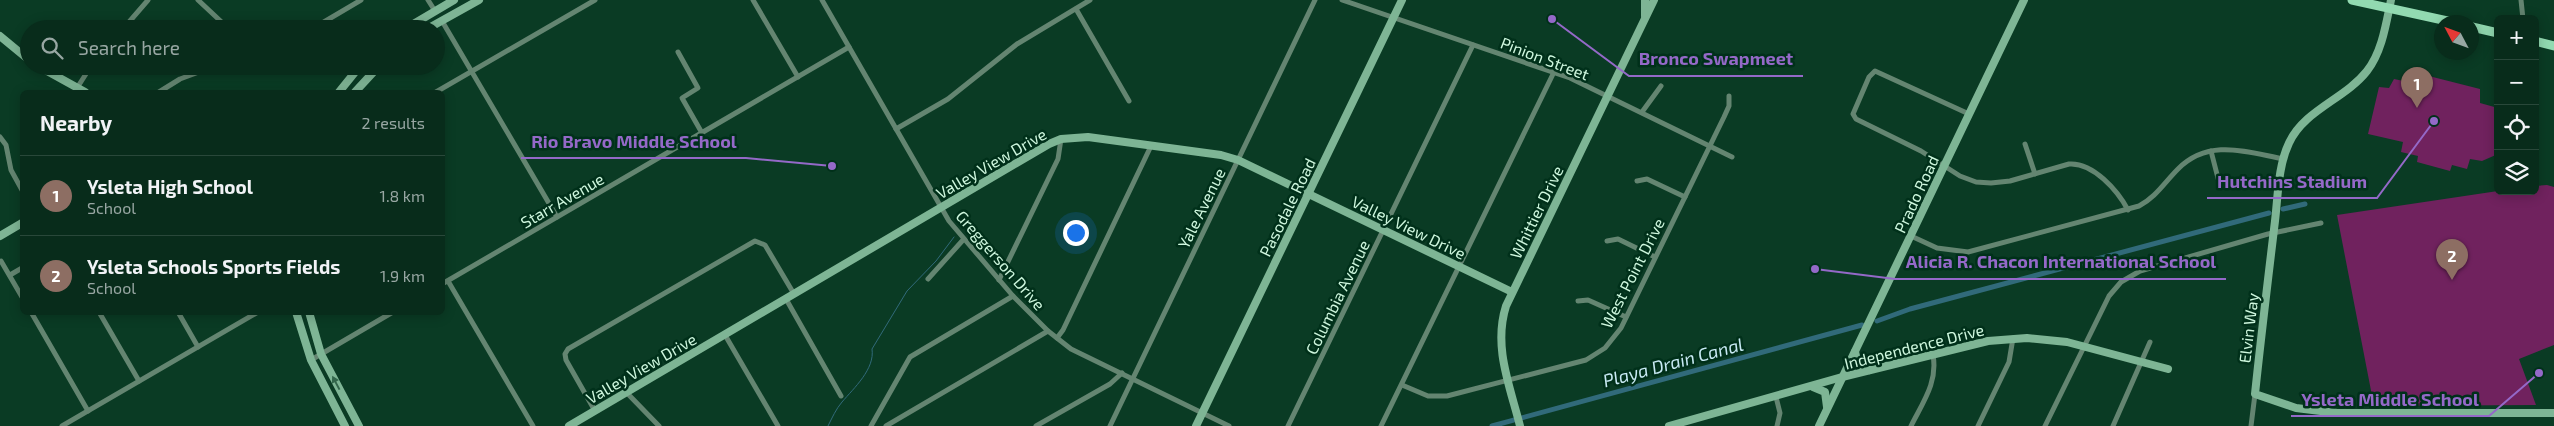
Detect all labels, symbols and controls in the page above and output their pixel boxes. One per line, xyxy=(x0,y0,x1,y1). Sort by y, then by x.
north arrow xyxy=(2434,15,2479,60)
map controls xyxy=(2494,15,2539,195)
button: + xyxy=(2494,15,2539,60)
search box xyxy=(20,20,445,75)
street label: Pinion Street xyxy=(1498,32,1592,84)
icon: search xyxy=(38,34,66,62)
text: Search here xyxy=(78,36,180,59)
callout: Bronco Swapmeet xyxy=(1629,43,1803,76)
text: Bronco Swapmeet xyxy=(1639,47,1794,69)
button: − xyxy=(2494,60,2539,105)
pin: 1 xyxy=(2401,67,2433,108)
button: locate xyxy=(2494,105,2539,150)
text: Nearby xyxy=(40,110,112,135)
text: 2 results xyxy=(362,113,425,132)
street label: Valley View Drive xyxy=(932,124,1050,202)
callout: Rio Bravo Middle School xyxy=(521,125,746,158)
text: Rio Bravo Middle School xyxy=(531,130,737,152)
button: layers xyxy=(2494,150,2539,195)
street label: Prado Road xyxy=(1890,152,1942,236)
street label: Pasodale Road xyxy=(1255,155,1319,259)
street label: Whittier Drive xyxy=(1505,163,1567,261)
street label: Yale Avenue xyxy=(1173,165,1229,251)
callout: Hutchins Stadium xyxy=(2207,165,2377,198)
street label: Starr Avenue xyxy=(517,169,607,231)
text: Hutchins Stadium xyxy=(2217,170,2367,192)
text: Ysleta High School xyxy=(87,175,253,198)
text: 1 xyxy=(53,186,59,205)
text: 1.8 km xyxy=(380,186,425,205)
street label: Valley View Drive xyxy=(1349,191,1469,263)
text: School xyxy=(87,198,136,217)
street label: Greggerson Drive xyxy=(953,206,1049,314)
street label: West Point Drive xyxy=(1596,215,1668,331)
your location xyxy=(1063,220,1089,246)
street label: Columbia Avenue xyxy=(1301,237,1373,357)
pin: 2 xyxy=(2436,239,2468,280)
callout: Alicia R. Chacon International School xyxy=(1895,246,2226,279)
text: Alicia R. Chacon International School xyxy=(1906,250,2216,272)
text: Ysleta Schools Sports Fields xyxy=(87,255,340,278)
text: 2 xyxy=(51,266,61,285)
text: 1.9 km xyxy=(380,266,425,285)
text: School xyxy=(87,278,136,297)
street label: Elvin Way xyxy=(2234,291,2262,364)
street label: Independence Drive xyxy=(1842,319,1986,373)
street label: Valley View Drive xyxy=(582,329,700,407)
water label: Playa Drain Canal xyxy=(1600,333,1746,391)
one-way arrow xyxy=(332,376,340,391)
callout: Ysleta Middle School xyxy=(2291,383,2489,416)
text: Ysleta Middle School xyxy=(2301,388,2479,410)

